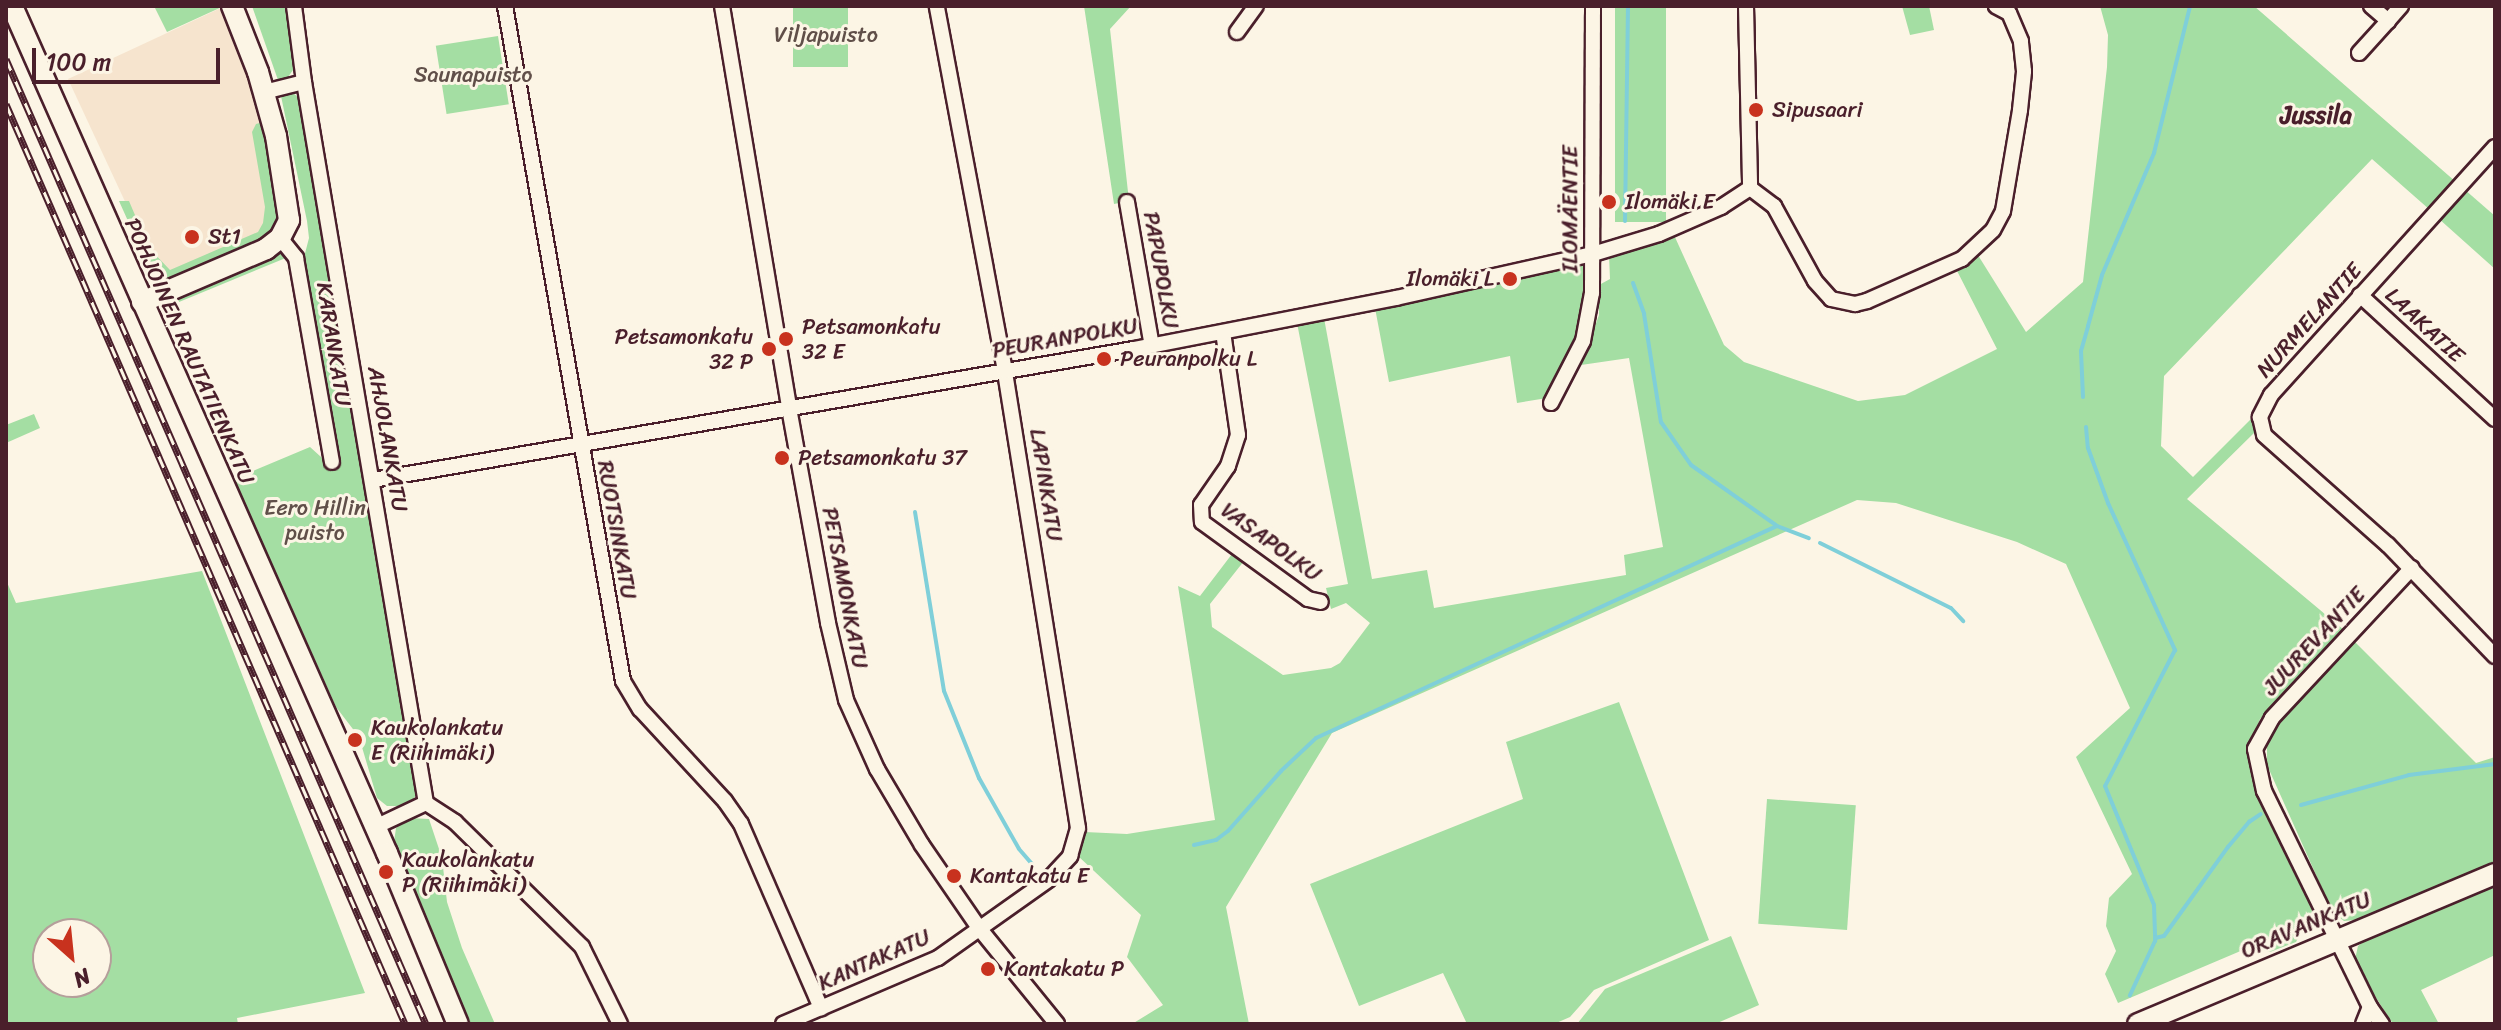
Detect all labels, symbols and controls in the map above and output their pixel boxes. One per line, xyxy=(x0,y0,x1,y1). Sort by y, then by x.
park label: Viljapuisto xyxy=(774,22,878,48)
scale bar xyxy=(36,32,224,82)
text: 100 m xyxy=(46,41,111,83)
park label: Saunapuisto xyxy=(414,62,532,88)
place label: Sipusaari xyxy=(1772,97,1863,123)
marker: Sipusaari xyxy=(1747,101,1765,119)
district label: Jussila xyxy=(2280,102,2352,130)
street label: ILOMÄENTIE xyxy=(1557,145,1583,273)
place label: Ilomäki E xyxy=(1625,189,1715,215)
marker: Ilomäki E xyxy=(1600,193,1618,211)
street label: PAPUPOLKU xyxy=(1138,210,1184,330)
street label: POHJOINEN RAUTATIENKATU xyxy=(119,214,261,488)
place label: St1 xyxy=(208,224,241,250)
marker: St1 xyxy=(183,228,201,246)
street label: NURMELANTIE xyxy=(2251,257,2367,383)
place label: Ilomäki L xyxy=(1406,266,1494,292)
marker: Ilomäki L xyxy=(1501,270,1519,288)
street label: KARANKATU xyxy=(311,280,357,408)
street label: LAAKATIE xyxy=(2380,282,2470,368)
street label: PEURANPOLKU xyxy=(990,312,1140,364)
place label: Petsamonkatu 32 E xyxy=(802,313,940,364)
place label: Petsamonkatu 32 P xyxy=(615,323,753,374)
marker: Petsamonkatu 32 E xyxy=(777,330,795,348)
marker: Petsamonkatu 32 P xyxy=(760,340,778,358)
place label: Peuranpolku L xyxy=(1120,346,1257,372)
marker: Peuranpolku L xyxy=(1095,350,1113,368)
street label: AHJOLANKATU xyxy=(362,364,414,514)
street label: LAPINKATU xyxy=(1024,427,1068,543)
place label: Petsamonkatu 37 xyxy=(798,445,967,471)
marker: Petsamonkatu 37 xyxy=(773,449,791,467)
street label: RUOTSINKATU xyxy=(592,458,642,602)
park label: Eero Hillin puisto xyxy=(264,494,366,546)
street label: VASAPOLKU xyxy=(1216,497,1326,587)
street label: PETSAMONKATU xyxy=(816,505,874,671)
street label: JUUREVANTIE xyxy=(2257,581,2371,701)
place label: Kaukolankatu E (Riihimäki) xyxy=(371,714,503,766)
marker: Kaukolankatu E (Riihimäki) xyxy=(346,731,364,749)
place label: Kaukolankatu P (Riihimäki) xyxy=(402,846,534,898)
marker: Kaukolankatu P (Riihimäki) xyxy=(377,863,395,881)
place label: Kantakatu E xyxy=(970,863,1089,889)
marker: Kantakatu E xyxy=(945,867,963,885)
street label: ORAVANKATU xyxy=(2237,886,2375,964)
north arrow xyxy=(32,918,112,998)
street label: KANTAKATU xyxy=(814,924,934,996)
place label: Kantakatu P xyxy=(1004,956,1124,982)
text: N xyxy=(67,957,98,999)
marker: Kantakatu P xyxy=(979,960,997,978)

